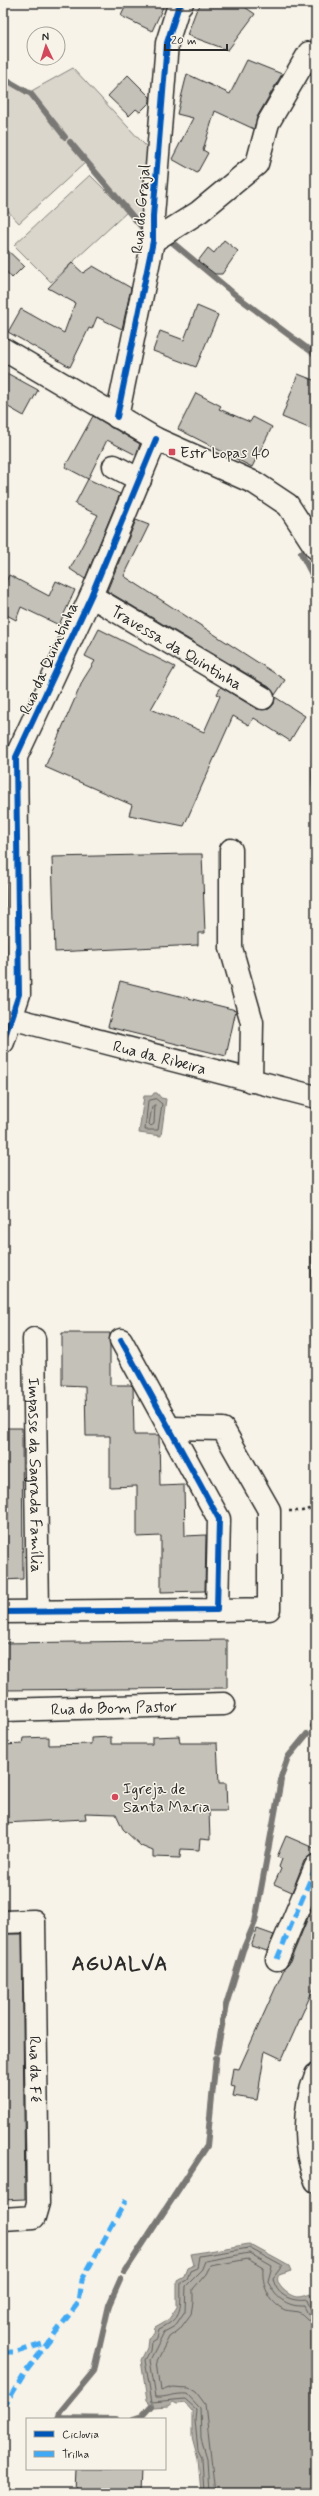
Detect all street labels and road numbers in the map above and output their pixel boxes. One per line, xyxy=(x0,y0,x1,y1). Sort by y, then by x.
street label: Rua do Grajal xyxy=(127,163,156,255)
street label: Rua da Quintinha xyxy=(15,599,84,718)
street label: Travessa da Quintinha xyxy=(107,601,246,695)
street label: Rua da Ribeira xyxy=(110,1036,209,1080)
street label: Impasse da Sagrada Família xyxy=(23,1377,46,1573)
street label: Rua do Bom Pastor xyxy=(51,1696,178,1721)
street label: Rua da Fé xyxy=(24,2036,46,2102)

